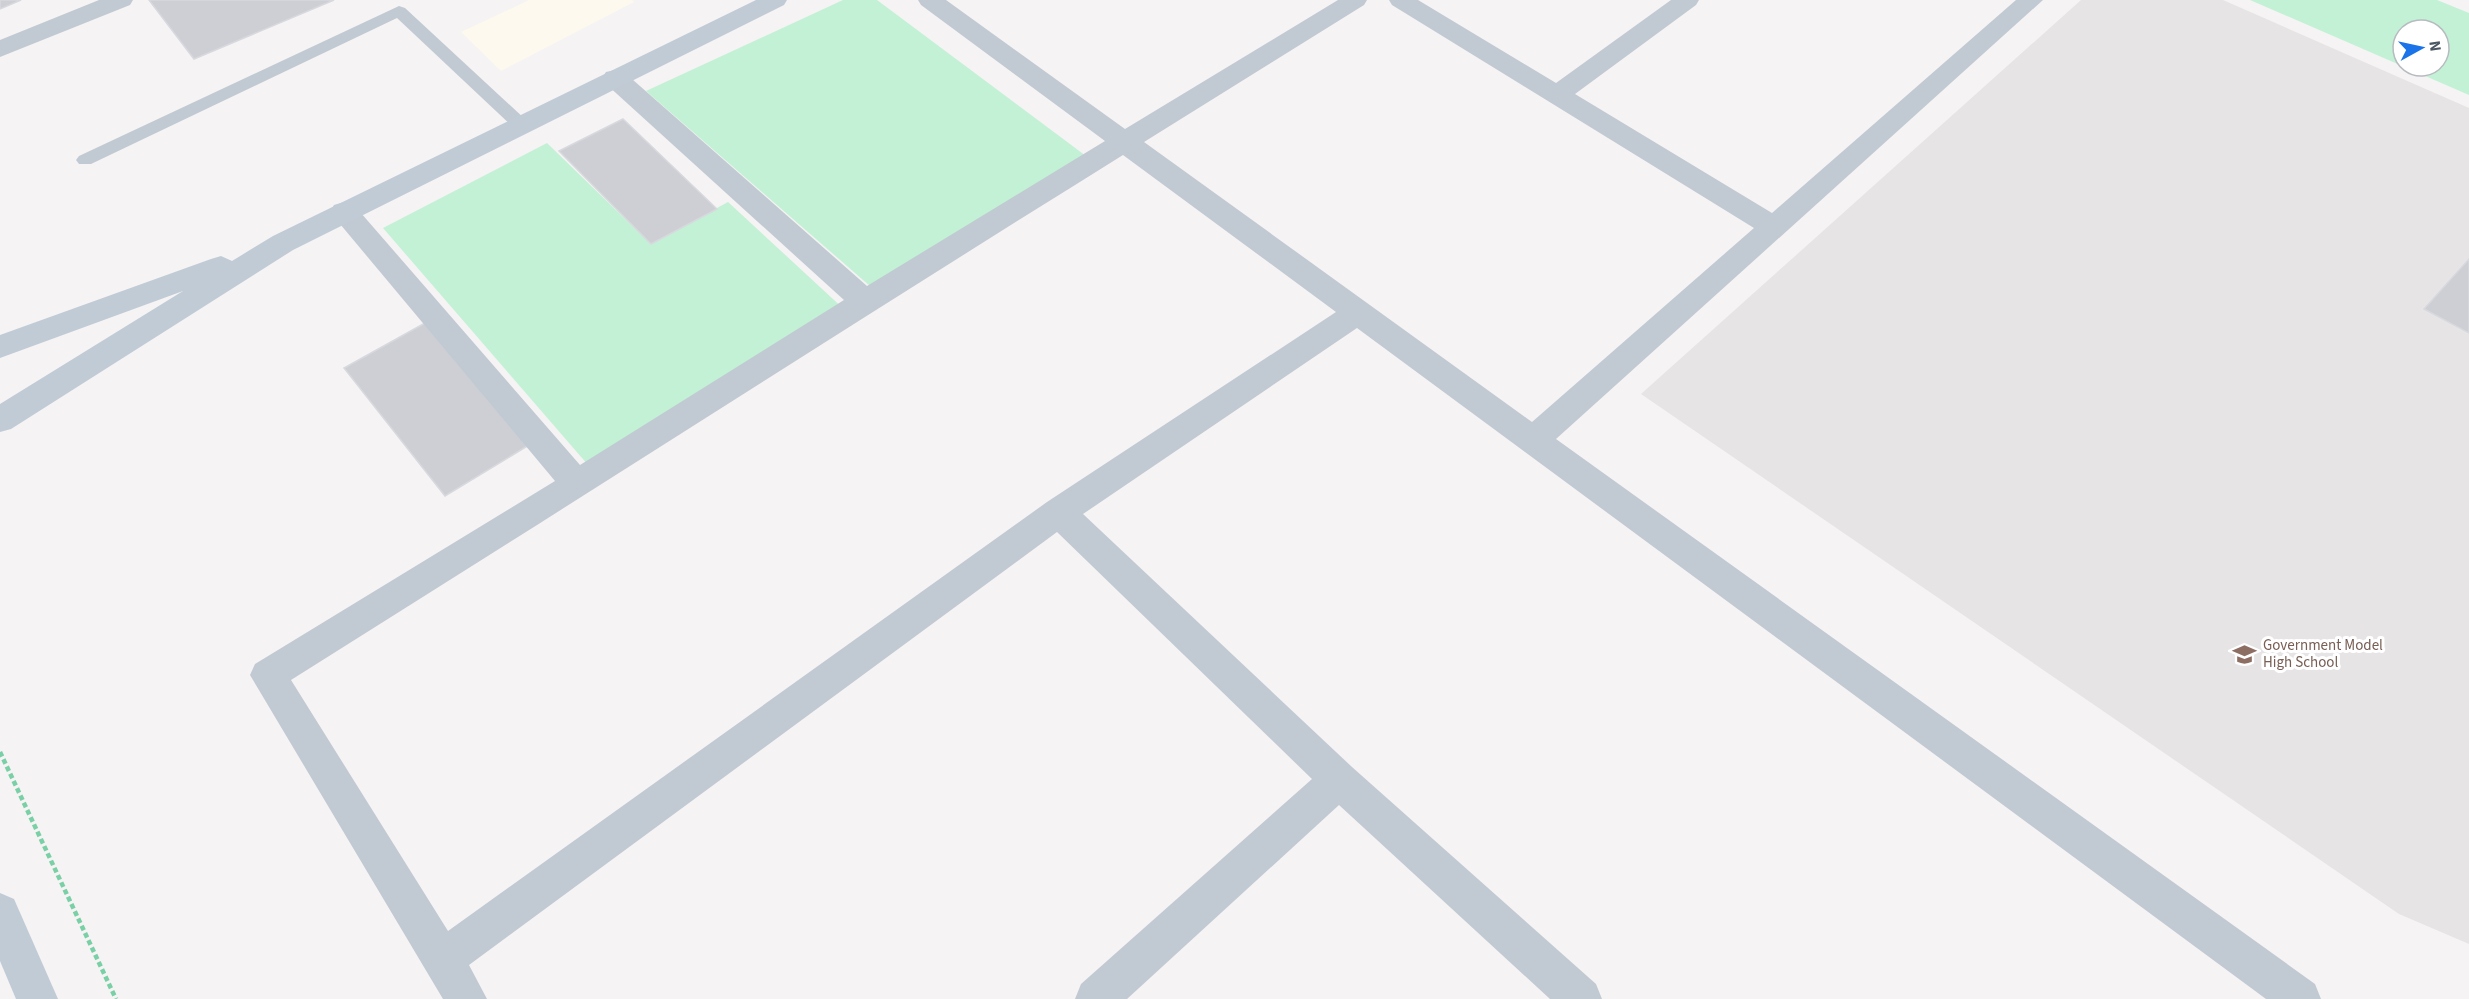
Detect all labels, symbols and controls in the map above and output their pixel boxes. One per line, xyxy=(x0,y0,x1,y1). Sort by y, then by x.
north arrow xyxy=(2391,18,2451,78)
text: N xyxy=(2423,39,2446,53)
place label: Government Model High School xyxy=(2263,635,2383,673)
school or university icon: Government Model High School xyxy=(2232,641,2258,667)

